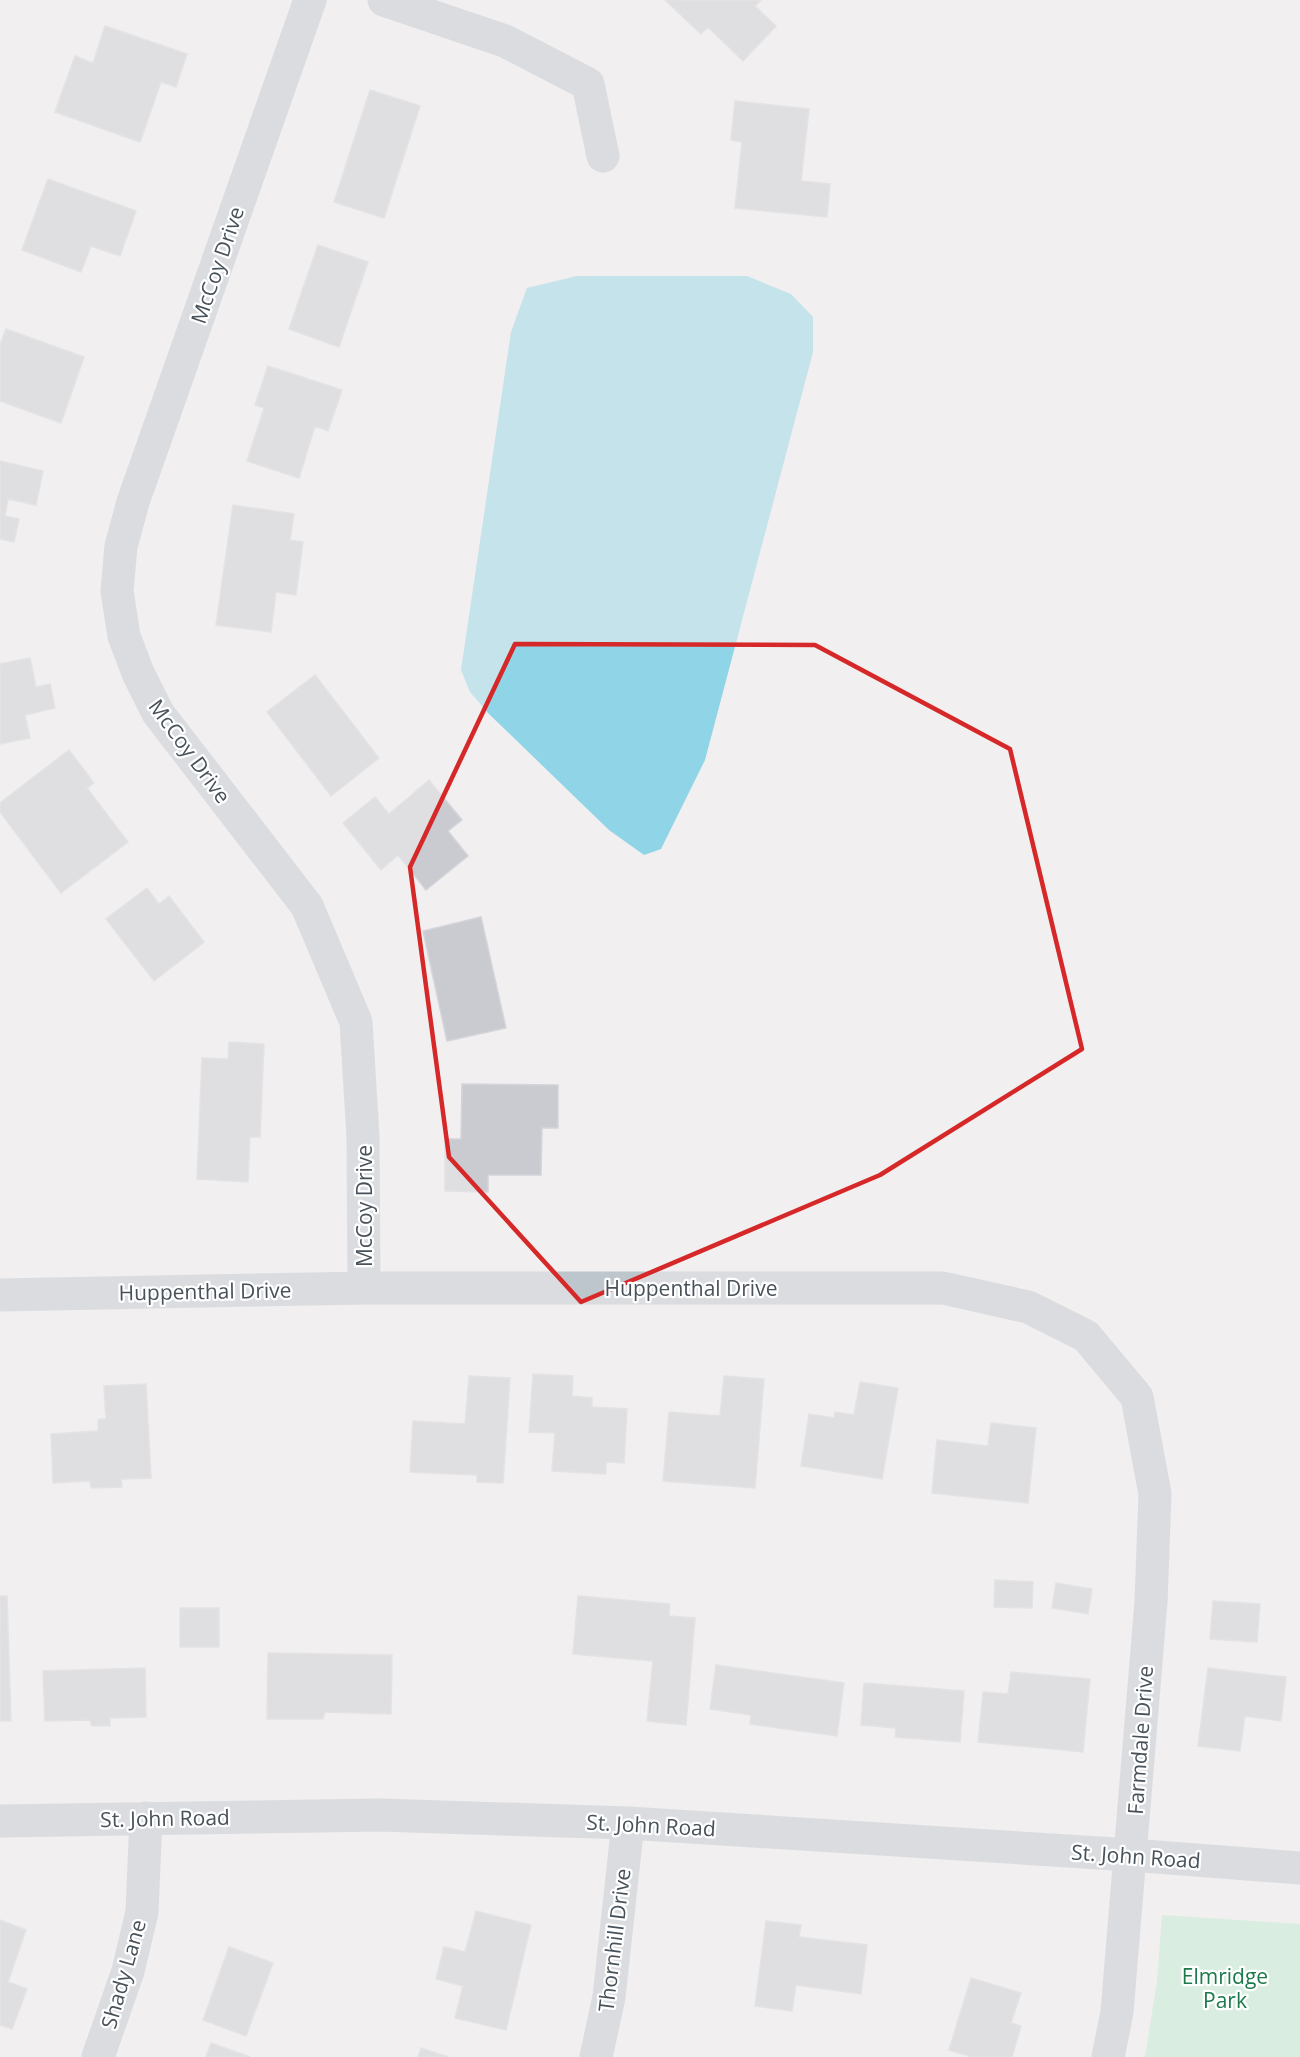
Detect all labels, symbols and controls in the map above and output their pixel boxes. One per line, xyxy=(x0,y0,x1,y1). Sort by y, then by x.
street label: McCoy Drive xyxy=(184,203,250,327)
street label: McCoy Drive xyxy=(143,693,237,809)
street label: McCoy Drive xyxy=(350,1145,378,1267)
street label: Huppenthal Drive xyxy=(605,1274,777,1302)
street label: Huppenthal Drive xyxy=(118,1275,292,1307)
street label: Farmdale Drive xyxy=(1121,1665,1159,1815)
street label: St. John Road xyxy=(100,1803,230,1833)
street label: St. John Road xyxy=(586,1808,716,1842)
street label: St. John Road xyxy=(1070,1838,1202,1874)
street label: Thornhill Drive xyxy=(591,1867,637,2013)
street label: Shady Lane xyxy=(94,1916,152,2032)
park label: Elmridge Park xyxy=(1182,1962,1268,2014)

